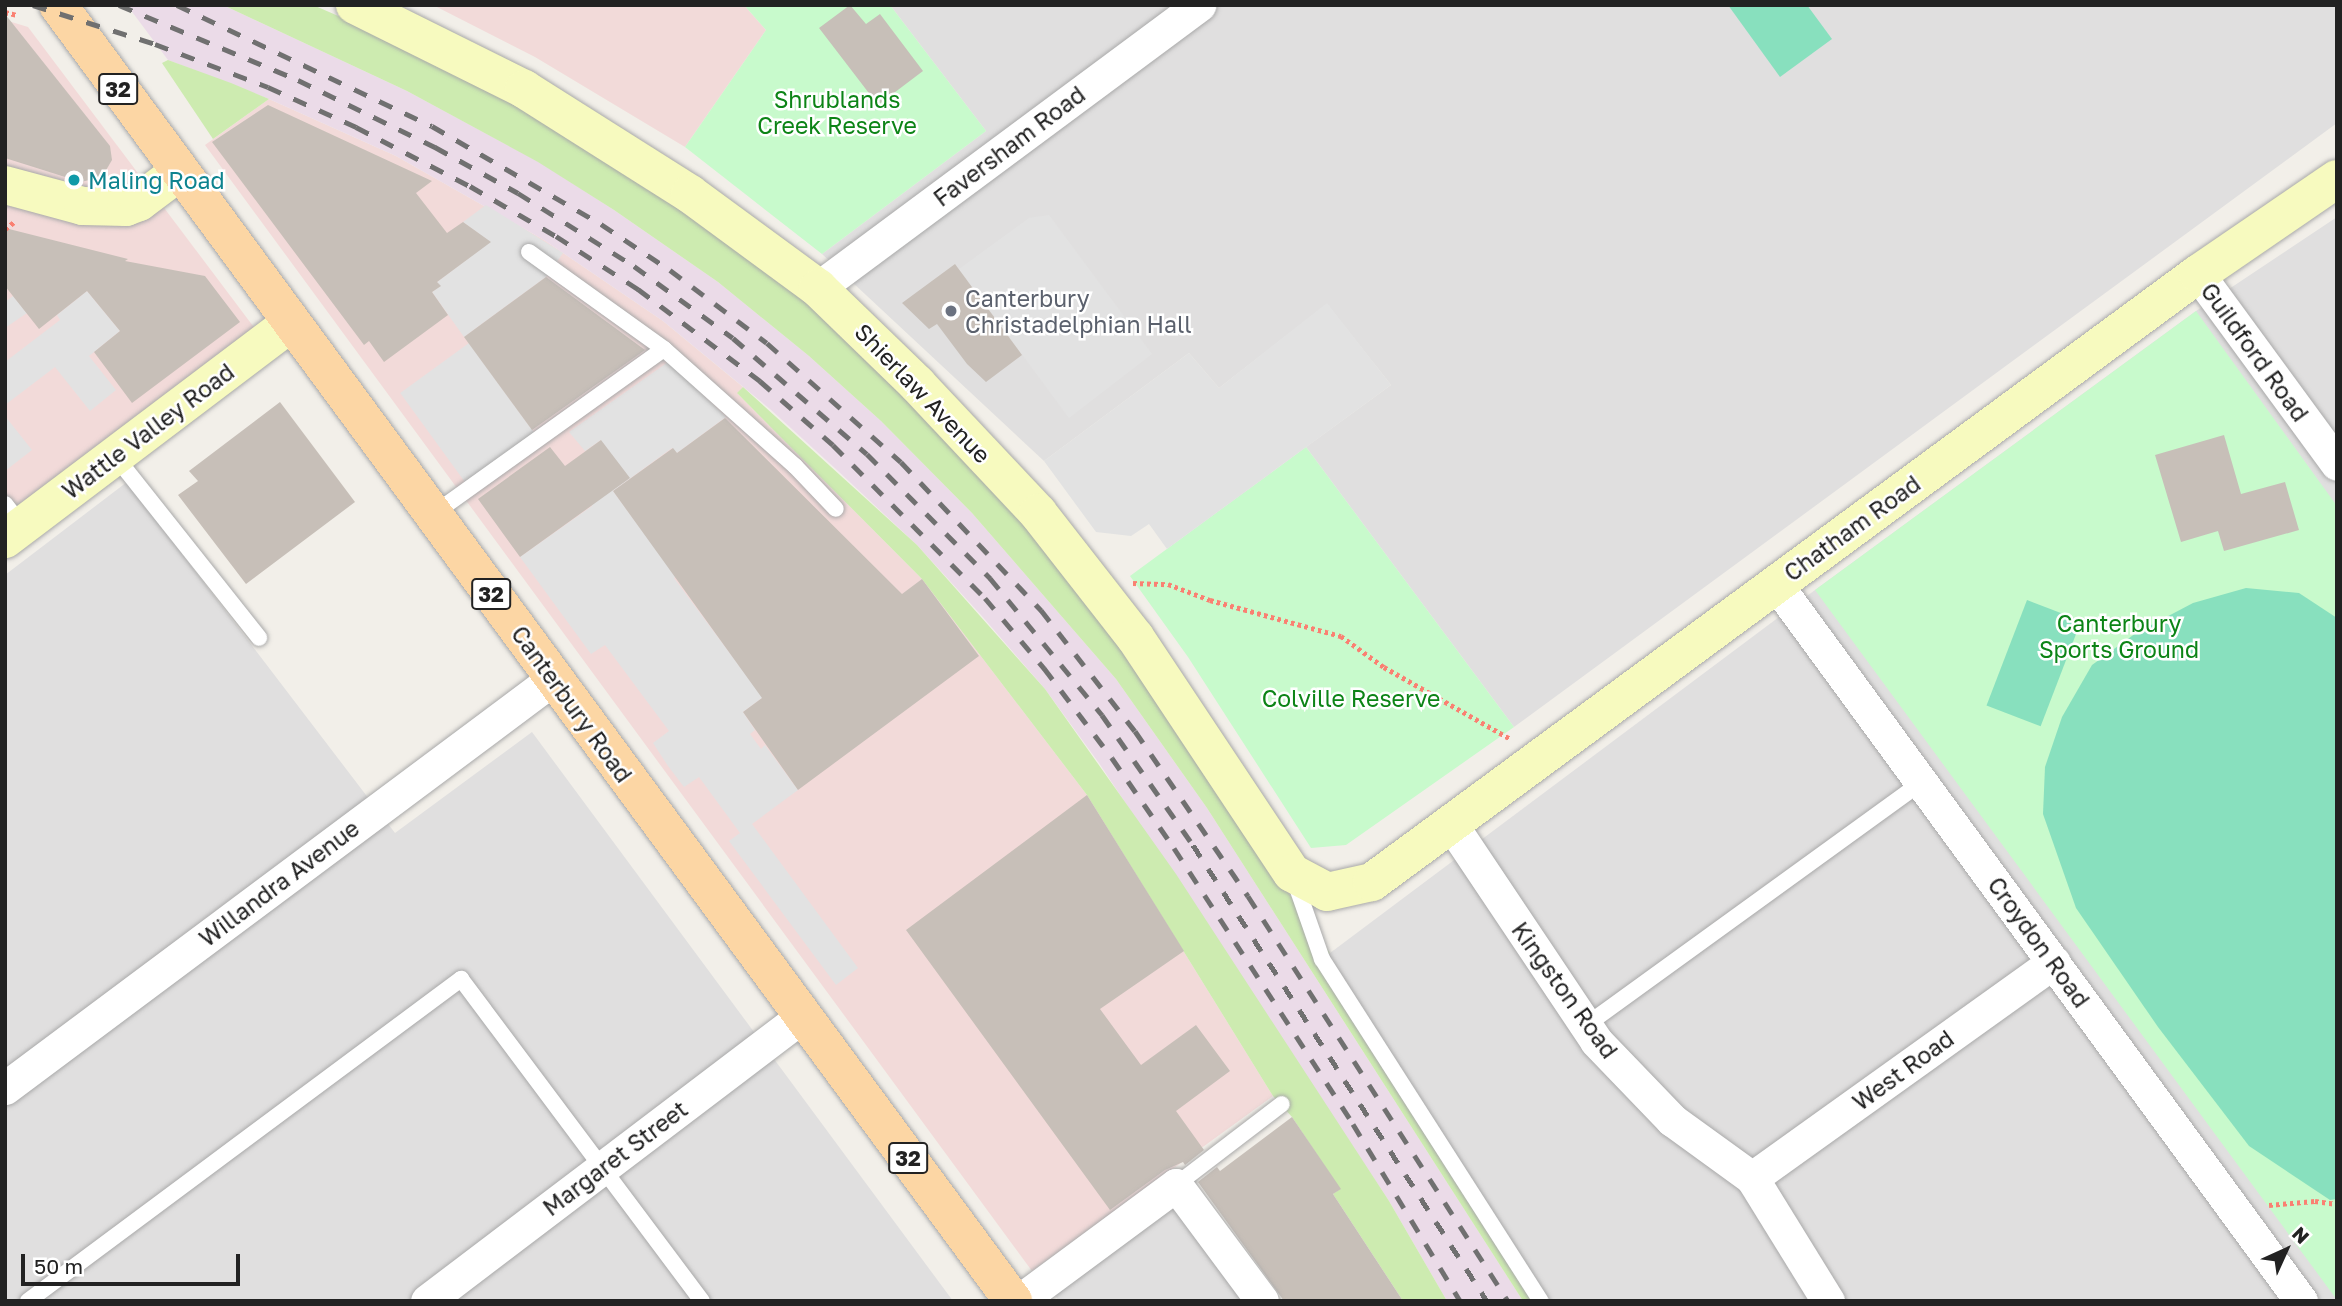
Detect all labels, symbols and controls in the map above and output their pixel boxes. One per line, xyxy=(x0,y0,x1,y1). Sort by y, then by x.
road number: 32 xyxy=(97,72,139,106)
street label: Faversham Road xyxy=(928,80,1090,212)
park label: Shrublands Creek Reserve xyxy=(757,85,917,139)
place label: Maling Road xyxy=(88,166,225,194)
marker: Maling Road xyxy=(66,172,82,188)
street label: Guildford Road xyxy=(2195,277,2315,427)
place label: Canterbury Christadelphian Hall xyxy=(965,284,1192,338)
marker: Canterbury Christadelphian Hall xyxy=(943,303,959,319)
street label: Shierlaw Avenue xyxy=(850,318,996,468)
street label: Wattle Valley Road xyxy=(57,357,239,505)
street label: Chatham Road xyxy=(1779,469,1925,587)
road number: 32 xyxy=(470,576,512,612)
park label: Canterbury Sports Ground xyxy=(2039,609,2199,663)
street label: Canterbury Road xyxy=(506,620,638,788)
park label: Colville Reserve xyxy=(1262,684,1440,712)
street label: Willandra Avenue xyxy=(194,814,364,952)
street label: Croydon Road xyxy=(1982,871,2096,1013)
street label: Kingston Road xyxy=(1506,916,1624,1064)
street label: West Road xyxy=(1847,1024,1959,1116)
street label: Margaret Street xyxy=(537,1095,693,1221)
road number: 32 xyxy=(887,1140,929,1176)
north arrow xyxy=(2251,1215,2321,1285)
text: N xyxy=(2288,1222,2314,1248)
scale bar xyxy=(24,1240,243,1284)
text: 50 m xyxy=(34,1253,83,1279)

